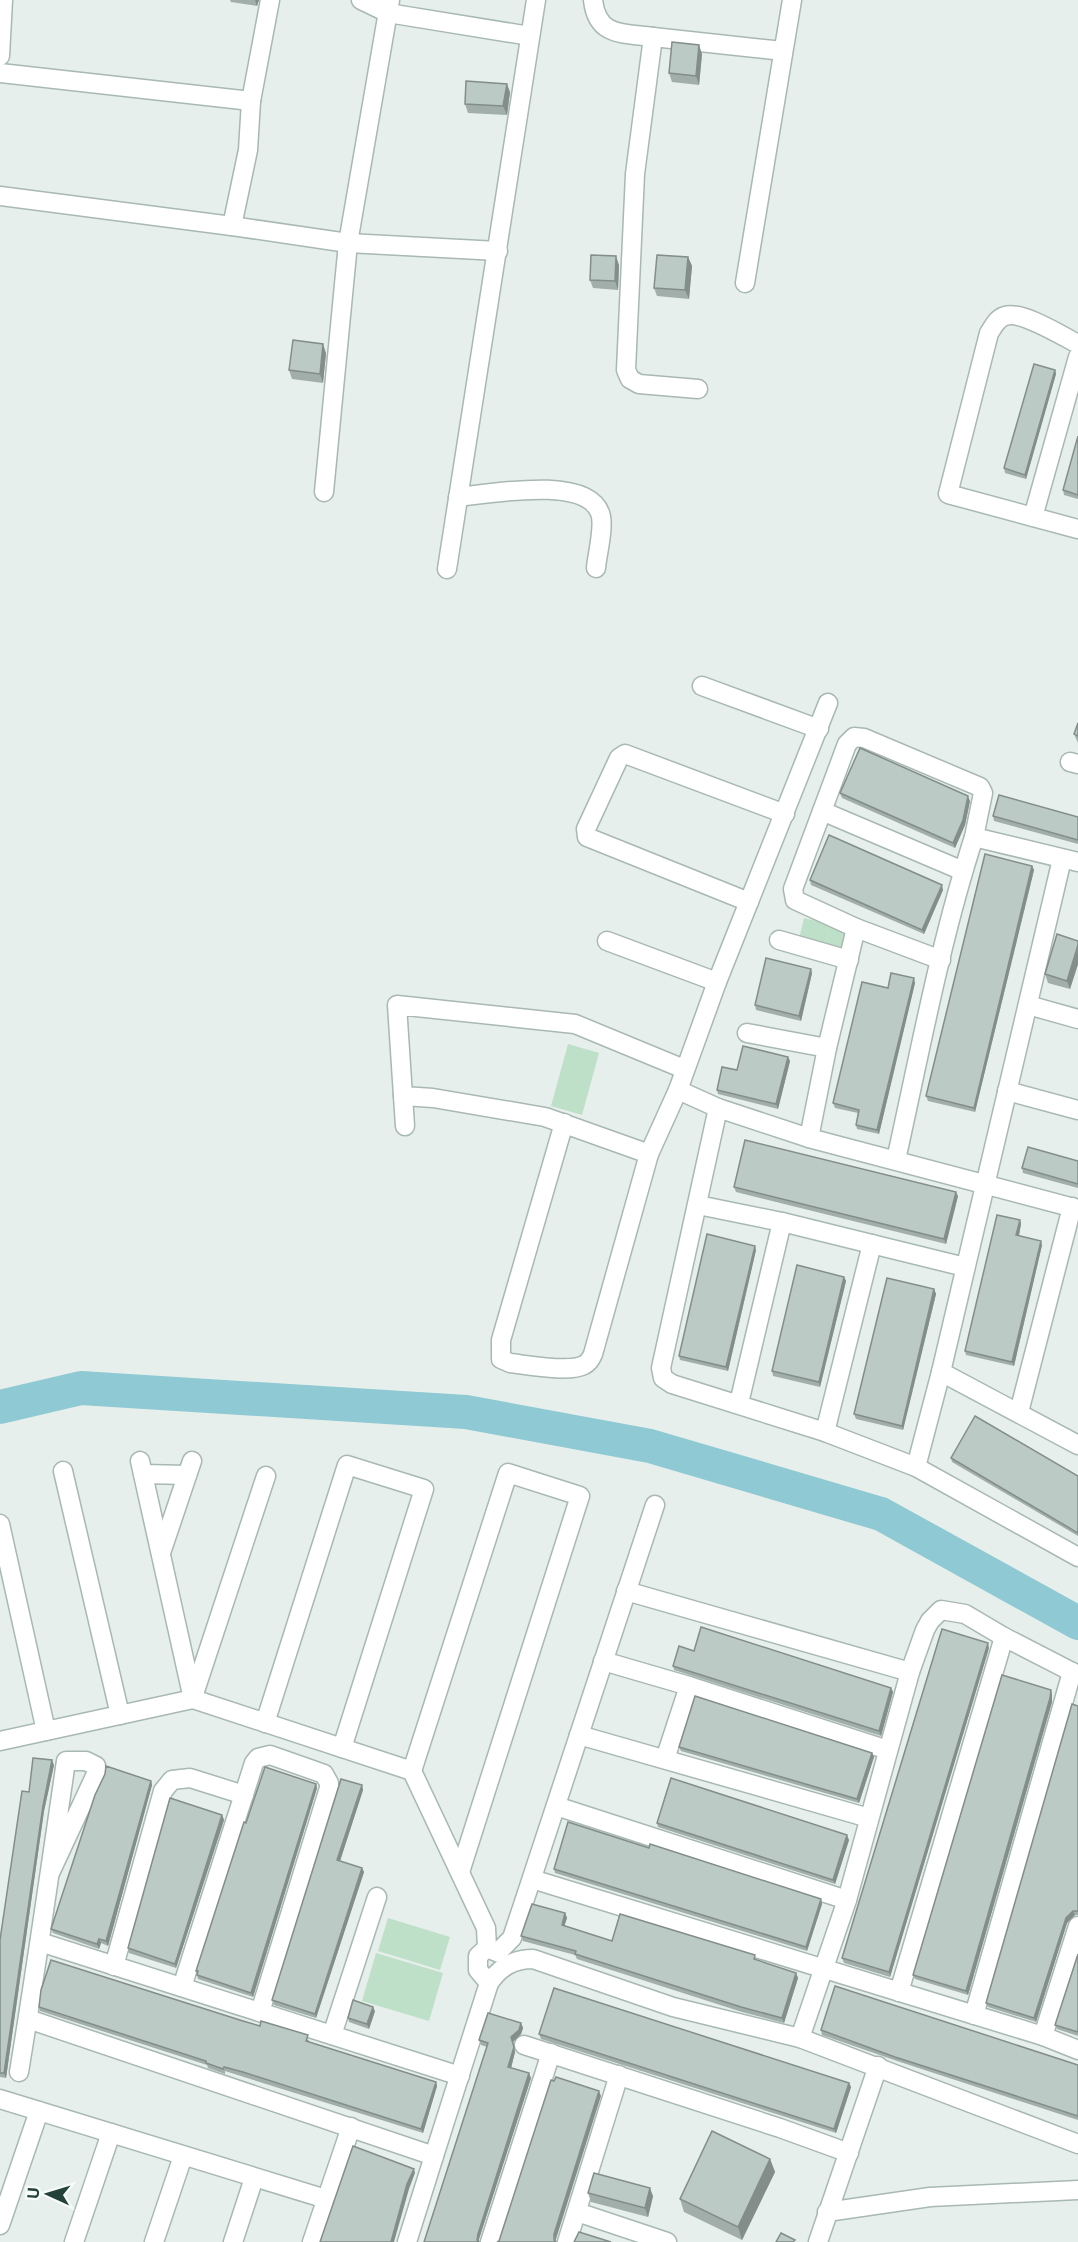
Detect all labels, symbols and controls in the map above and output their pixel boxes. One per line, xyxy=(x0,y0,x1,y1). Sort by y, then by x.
north arrow xyxy=(18,2164,78,2224)
text: U xyxy=(22,2186,44,2200)

